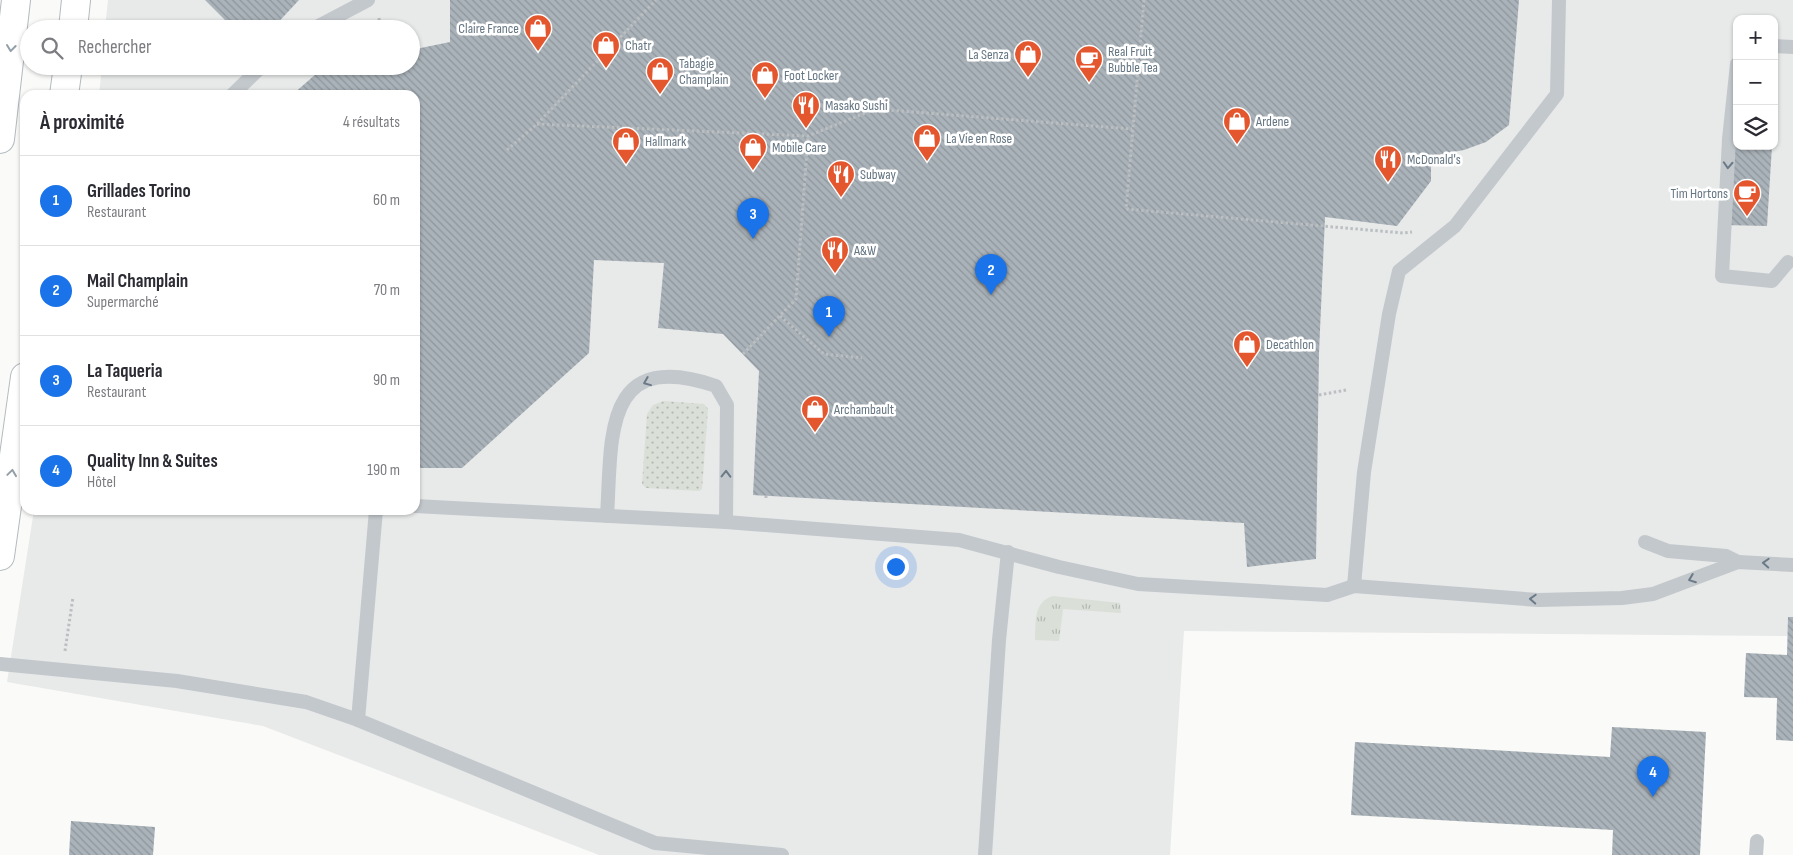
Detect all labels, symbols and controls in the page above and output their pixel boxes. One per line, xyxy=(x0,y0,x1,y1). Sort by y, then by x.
shop icon: Claire France xyxy=(523,13,553,52)
map controls xyxy=(1733,15,1778,150)
button: + xyxy=(1733,15,1778,60)
search box xyxy=(20,20,420,75)
place label: Claire France xyxy=(458,20,519,37)
shop icon: Chatr xyxy=(591,30,621,69)
icon: search xyxy=(38,34,66,62)
text: Rechercher xyxy=(78,36,152,59)
place label: Chatr xyxy=(625,37,651,54)
shop icon: La Senza xyxy=(1013,39,1043,78)
place label: Real Fruit Bubble Tea xyxy=(1108,43,1158,76)
cafe icon: Real Fruit Bubble Tea xyxy=(1074,44,1104,83)
one-way arrow xyxy=(6,45,17,53)
place label: La Senza xyxy=(968,46,1009,63)
place label: Tabagie Champlain xyxy=(679,55,729,88)
shop icon: Tabagie Champlain xyxy=(645,56,675,95)
shop icon: Foot Locker xyxy=(750,60,780,99)
button: − xyxy=(1733,60,1778,105)
place label: Foot Locker xyxy=(784,67,838,84)
restaurant icon: Masako Sushi xyxy=(791,90,821,129)
place label: Masako Sushi xyxy=(825,97,888,114)
button: layers xyxy=(1733,105,1778,150)
shop icon: Ardene xyxy=(1222,106,1252,145)
text: À proximité xyxy=(40,110,125,135)
text: 4 résultats xyxy=(343,113,400,132)
place label: Ardene xyxy=(1255,113,1289,130)
shop icon: La Vie en Rose xyxy=(912,123,942,162)
shop icon: Hallmark xyxy=(611,126,641,165)
place label: La Vie en Rose xyxy=(946,130,1012,147)
shop icon: Mobile Care xyxy=(738,132,768,171)
place label: Hallmark xyxy=(645,133,687,150)
place label: Mobile Care xyxy=(772,139,826,156)
restaurant icon: McDonald's xyxy=(1373,144,1403,183)
place label: McDonald's xyxy=(1407,151,1461,168)
restaurant icon: Subway xyxy=(826,159,856,198)
one-way arrow xyxy=(1722,161,1733,169)
place label: Subway xyxy=(860,166,897,183)
cafe icon: Tim Hortons xyxy=(1732,178,1762,217)
text: Grillades Torino xyxy=(87,180,191,203)
place label: Tim Hortons xyxy=(1670,185,1728,202)
text: 1 xyxy=(53,191,59,210)
text: 60 m xyxy=(373,191,400,210)
pin: 3 xyxy=(737,198,769,239)
text: Restaurant xyxy=(87,203,146,222)
restaurant icon: A&W xyxy=(820,235,850,274)
place label: A&W xyxy=(853,242,876,259)
pin: 2 xyxy=(975,254,1007,295)
text: Mail Champlain xyxy=(87,270,188,293)
text: 2 xyxy=(52,281,60,300)
text: 70 m xyxy=(374,281,400,300)
text: Supermarché xyxy=(87,293,159,312)
pin: 1 xyxy=(813,296,845,337)
shop icon: Decathlon xyxy=(1232,329,1262,368)
place label: Decathlon xyxy=(1266,336,1314,353)
text: La Taqueria xyxy=(87,360,162,383)
text: 3 xyxy=(52,371,60,390)
text: 90 m xyxy=(373,371,400,390)
one-way arrow xyxy=(643,375,652,386)
text: Restaurant xyxy=(87,383,146,402)
shop icon: Archambault xyxy=(800,394,830,433)
place label: Archambault xyxy=(833,401,894,418)
text: Quality Inn & Suites xyxy=(87,450,218,473)
text: 4 xyxy=(52,461,60,480)
text: 190 m xyxy=(367,461,400,480)
one-way arrow xyxy=(6,468,16,477)
one-way arrow xyxy=(721,469,731,477)
text: Hôtel xyxy=(87,473,116,492)
your location xyxy=(883,554,909,580)
one-way arrow xyxy=(1761,558,1769,569)
one-way arrow xyxy=(1689,573,1697,583)
one-way arrow xyxy=(1529,594,1537,605)
pin: 4 xyxy=(1637,756,1669,797)

